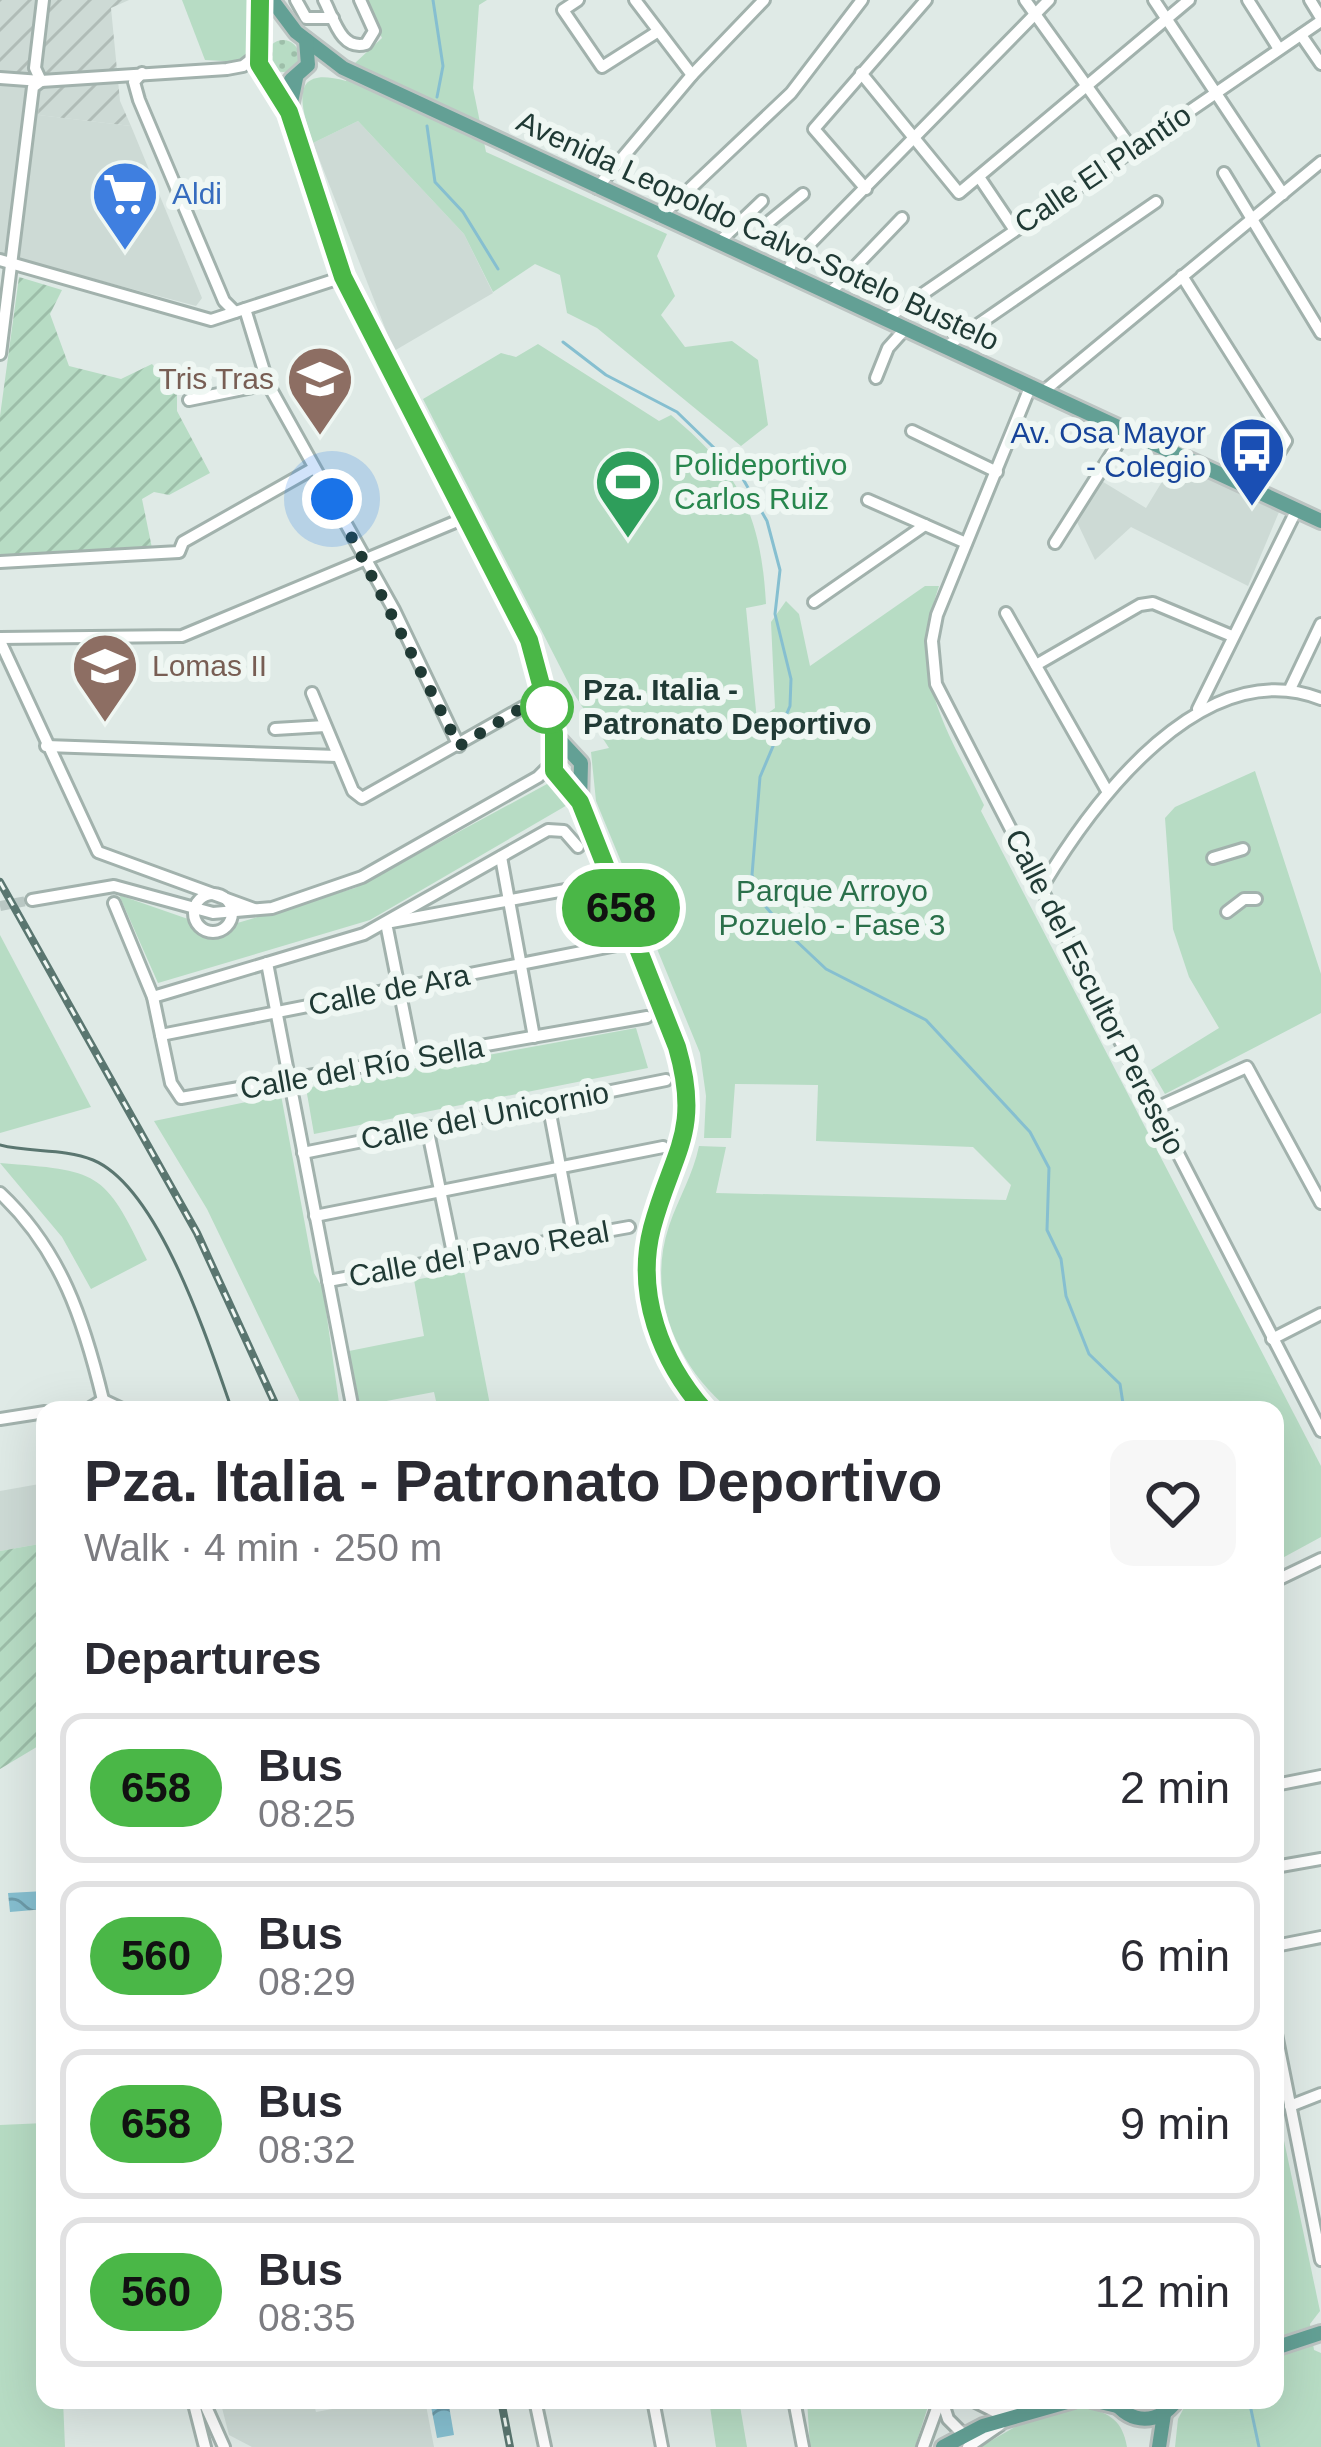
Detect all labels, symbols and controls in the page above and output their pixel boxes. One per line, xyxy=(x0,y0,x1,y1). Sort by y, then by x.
street label: Calle El Plantío xyxy=(1008,98,1197,240)
street label: Avenida Leopoldo Calvo-Sotelo Bustelo xyxy=(512,104,1005,357)
supermarket icon: Aldi xyxy=(90,159,160,253)
place label: Aldi xyxy=(172,177,222,210)
school or university icon: Tris Tras xyxy=(285,344,355,438)
place label: Tris Tras xyxy=(158,362,274,395)
bus stop icon: Av. Osa Mayor - Colegio xyxy=(1217,415,1287,509)
place label: Av. Osa Mayor - Colegio xyxy=(1010,416,1206,483)
sports icon: Polideportivo Carlos Ruiz xyxy=(593,447,663,541)
place label: Polideportivo Carlos Ruiz xyxy=(674,448,847,515)
your location xyxy=(302,469,362,529)
school or university icon: Lomas II xyxy=(70,631,140,725)
place label: Lomas II xyxy=(152,649,267,682)
place label: Pza. Italia - Patronato Deportivo xyxy=(583,673,871,740)
marker: Pza. Italia - Patronato Deportivo xyxy=(522,682,572,732)
street label: Calle del Escultor Peresejo xyxy=(999,824,1192,1160)
line badge: 658 xyxy=(552,869,690,947)
park label: Parque Arroyo Pozuelo - Fase 3 xyxy=(719,874,945,941)
text: 658 xyxy=(586,884,656,931)
street label: Calle de Ara xyxy=(306,958,473,1021)
street label: Calle del Río Sella xyxy=(238,1030,487,1105)
street label: Calle del Unicornio xyxy=(358,1075,612,1156)
street label: Calle del Pavo Real xyxy=(346,1214,612,1293)
button: heart xyxy=(1110,1440,1236,1566)
text: Pza. Italia - Patronato Deportivo xyxy=(84,1449,942,1513)
text: Walk · 4 min · 250 m xyxy=(84,1526,442,1569)
text: Departures xyxy=(84,1633,322,1684)
text: Bus xyxy=(258,1740,343,1791)
text: 2 min xyxy=(1120,1762,1230,1813)
text: 658 xyxy=(121,1764,191,1811)
text: 08:25 xyxy=(258,1792,356,1835)
text: Bus xyxy=(258,1908,343,1959)
text: 6 min xyxy=(1120,1930,1230,1981)
text: 560 xyxy=(121,1932,191,1979)
text: 08:29 xyxy=(258,1960,356,2003)
text: Bus xyxy=(258,2076,343,2127)
text: 9 min xyxy=(1120,2098,1230,2149)
text: 658 xyxy=(121,2100,191,2147)
text: 08:32 xyxy=(258,2128,356,2171)
text: Bus xyxy=(258,2244,343,2295)
text: 12 min xyxy=(1095,2266,1230,2317)
text: 560 xyxy=(121,2268,191,2315)
text: 08:35 xyxy=(258,2296,356,2339)

